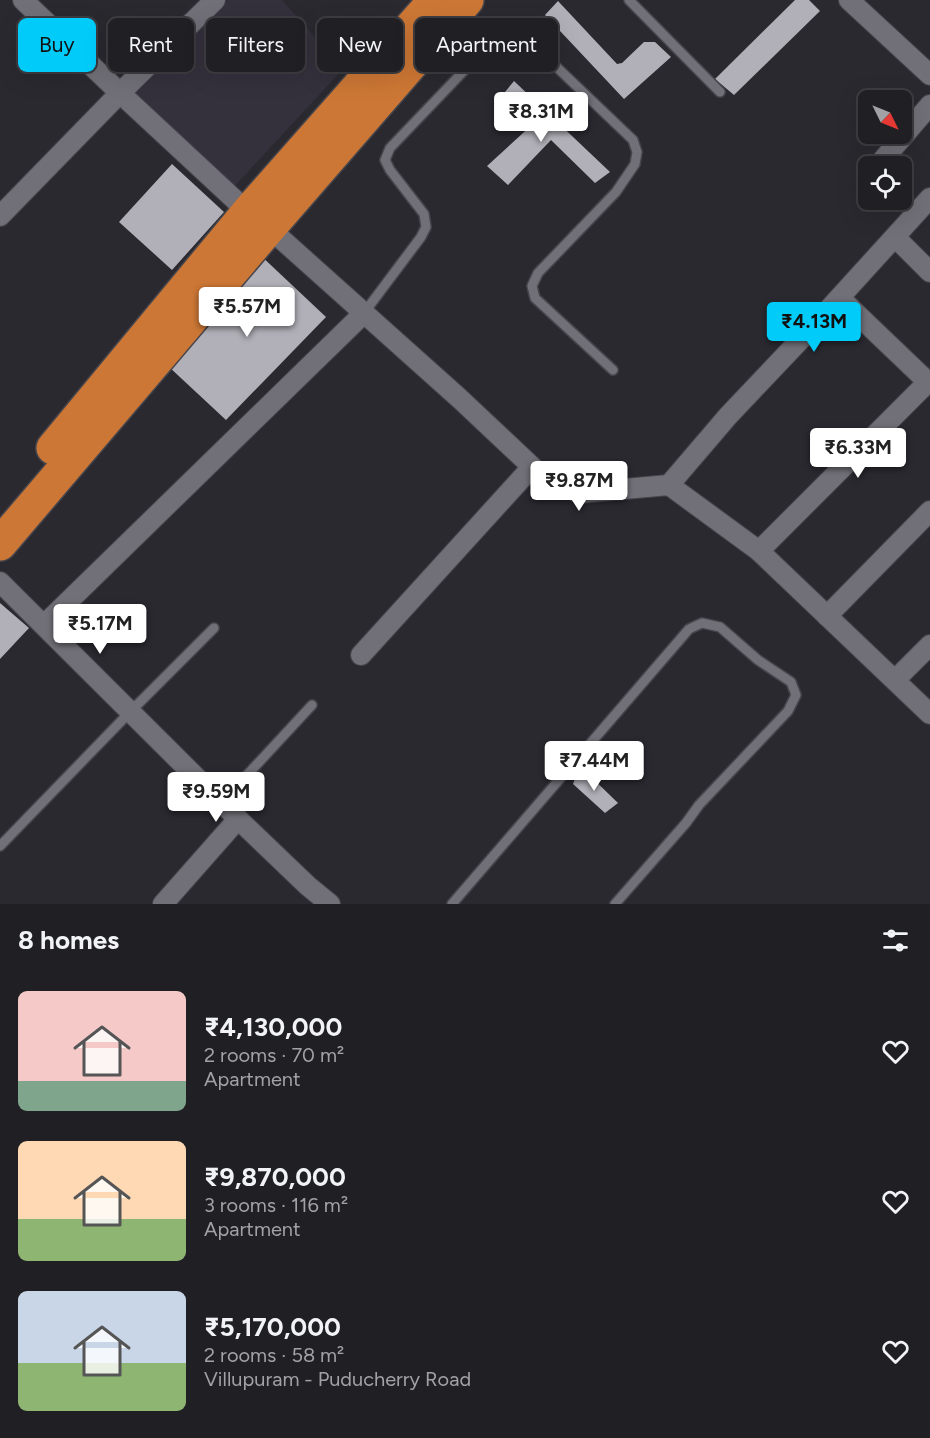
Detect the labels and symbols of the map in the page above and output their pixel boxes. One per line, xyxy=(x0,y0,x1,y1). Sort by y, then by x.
north arrow xyxy=(858,90,912,144)
pin: ₹8.31M xyxy=(492,92,590,143)
pin: ₹5.57M xyxy=(198,287,296,338)
pin: ₹4.13M xyxy=(765,302,863,353)
pin: ₹6.33M xyxy=(809,428,907,479)
pin: ₹9.87M xyxy=(530,461,628,512)
pin: ₹5.17M xyxy=(51,604,149,655)
pin: ₹7.44M xyxy=(545,741,643,792)
pin: ₹9.59M xyxy=(167,772,265,823)

